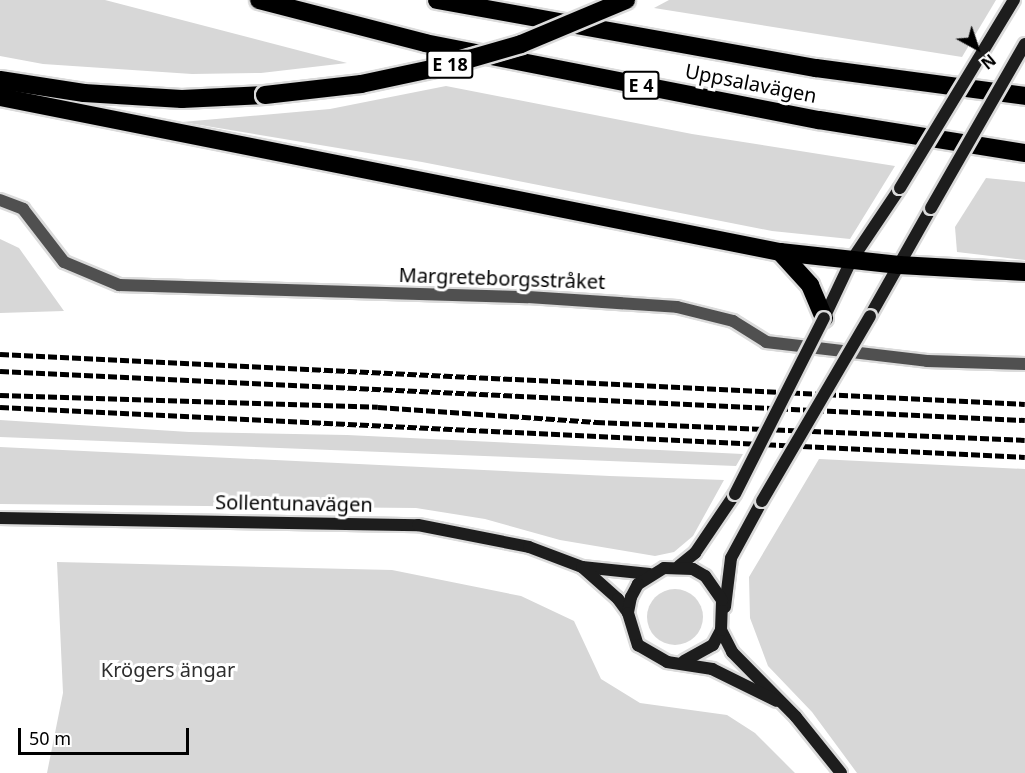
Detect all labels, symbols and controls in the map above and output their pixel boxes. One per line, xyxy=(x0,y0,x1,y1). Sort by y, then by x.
north arrow xyxy=(947,18,1007,78)
road number: E 18 xyxy=(426,49,474,79)
text: N xyxy=(977,49,1001,74)
street label: Uppsalavägen xyxy=(683,58,819,108)
road number: E 4 xyxy=(622,70,660,100)
street label: Margreteborgsstråket xyxy=(398,262,606,294)
street label: Sollentunavägen xyxy=(215,490,373,516)
park label: Krögers ängar xyxy=(101,657,235,681)
scale bar xyxy=(21,716,192,754)
text: 50 m xyxy=(29,726,71,750)

